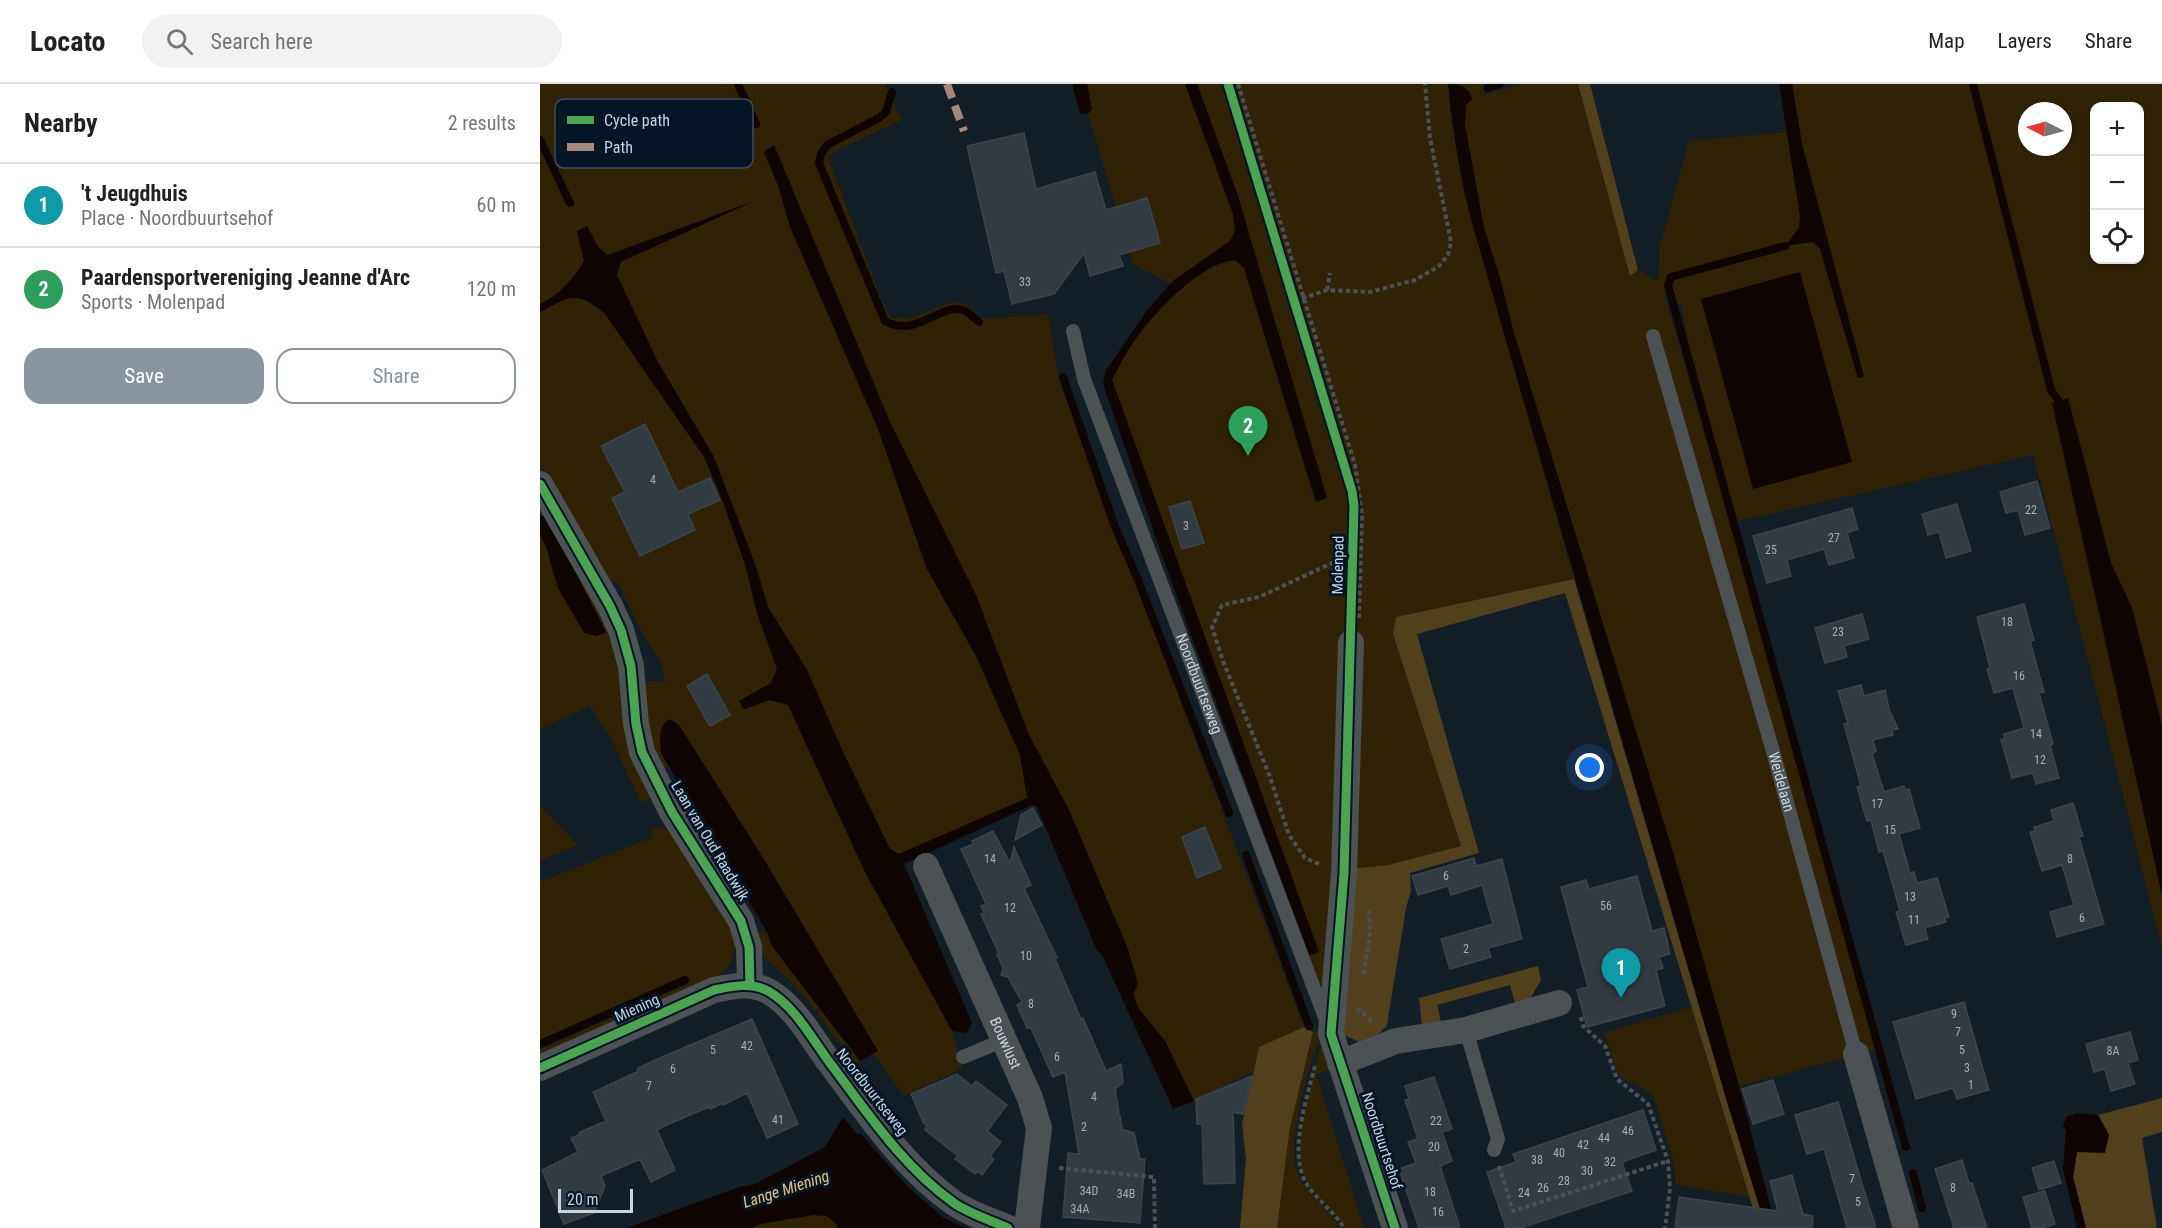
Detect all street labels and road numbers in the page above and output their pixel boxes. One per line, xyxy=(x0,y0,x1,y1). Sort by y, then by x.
street label: Molenpad xyxy=(1328,536,1348,594)
street label: Noordbuurtseweg xyxy=(1172,631,1226,736)
street label: Weidelaan xyxy=(1765,750,1798,814)
street label: Laan van Oud Raadwijk xyxy=(667,778,753,904)
street label: Miening xyxy=(612,990,662,1026)
street label: Bouwlust xyxy=(986,1014,1025,1072)
street label: Noordbuurtseweg xyxy=(832,1045,912,1139)
street label: Noordbuurtsehof xyxy=(1358,1090,1406,1192)

